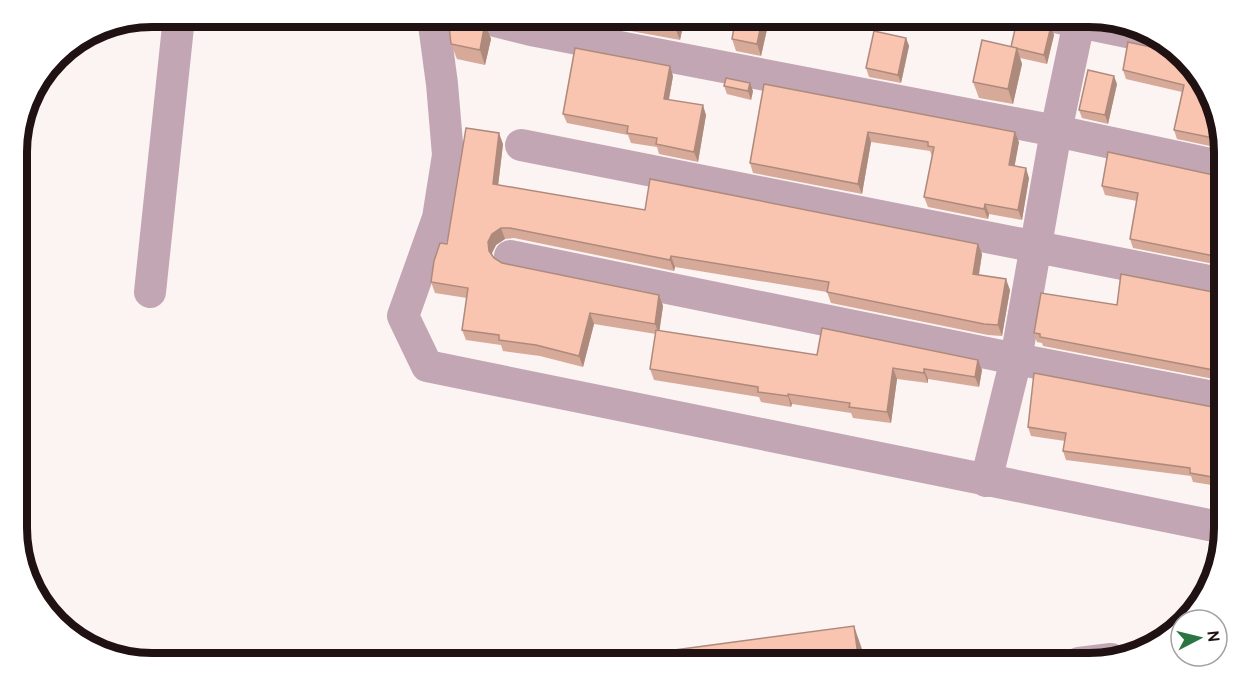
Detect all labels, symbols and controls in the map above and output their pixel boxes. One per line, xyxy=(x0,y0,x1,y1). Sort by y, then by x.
north arrow xyxy=(1169,608,1229,668)
text: N xyxy=(1201,629,1223,643)

